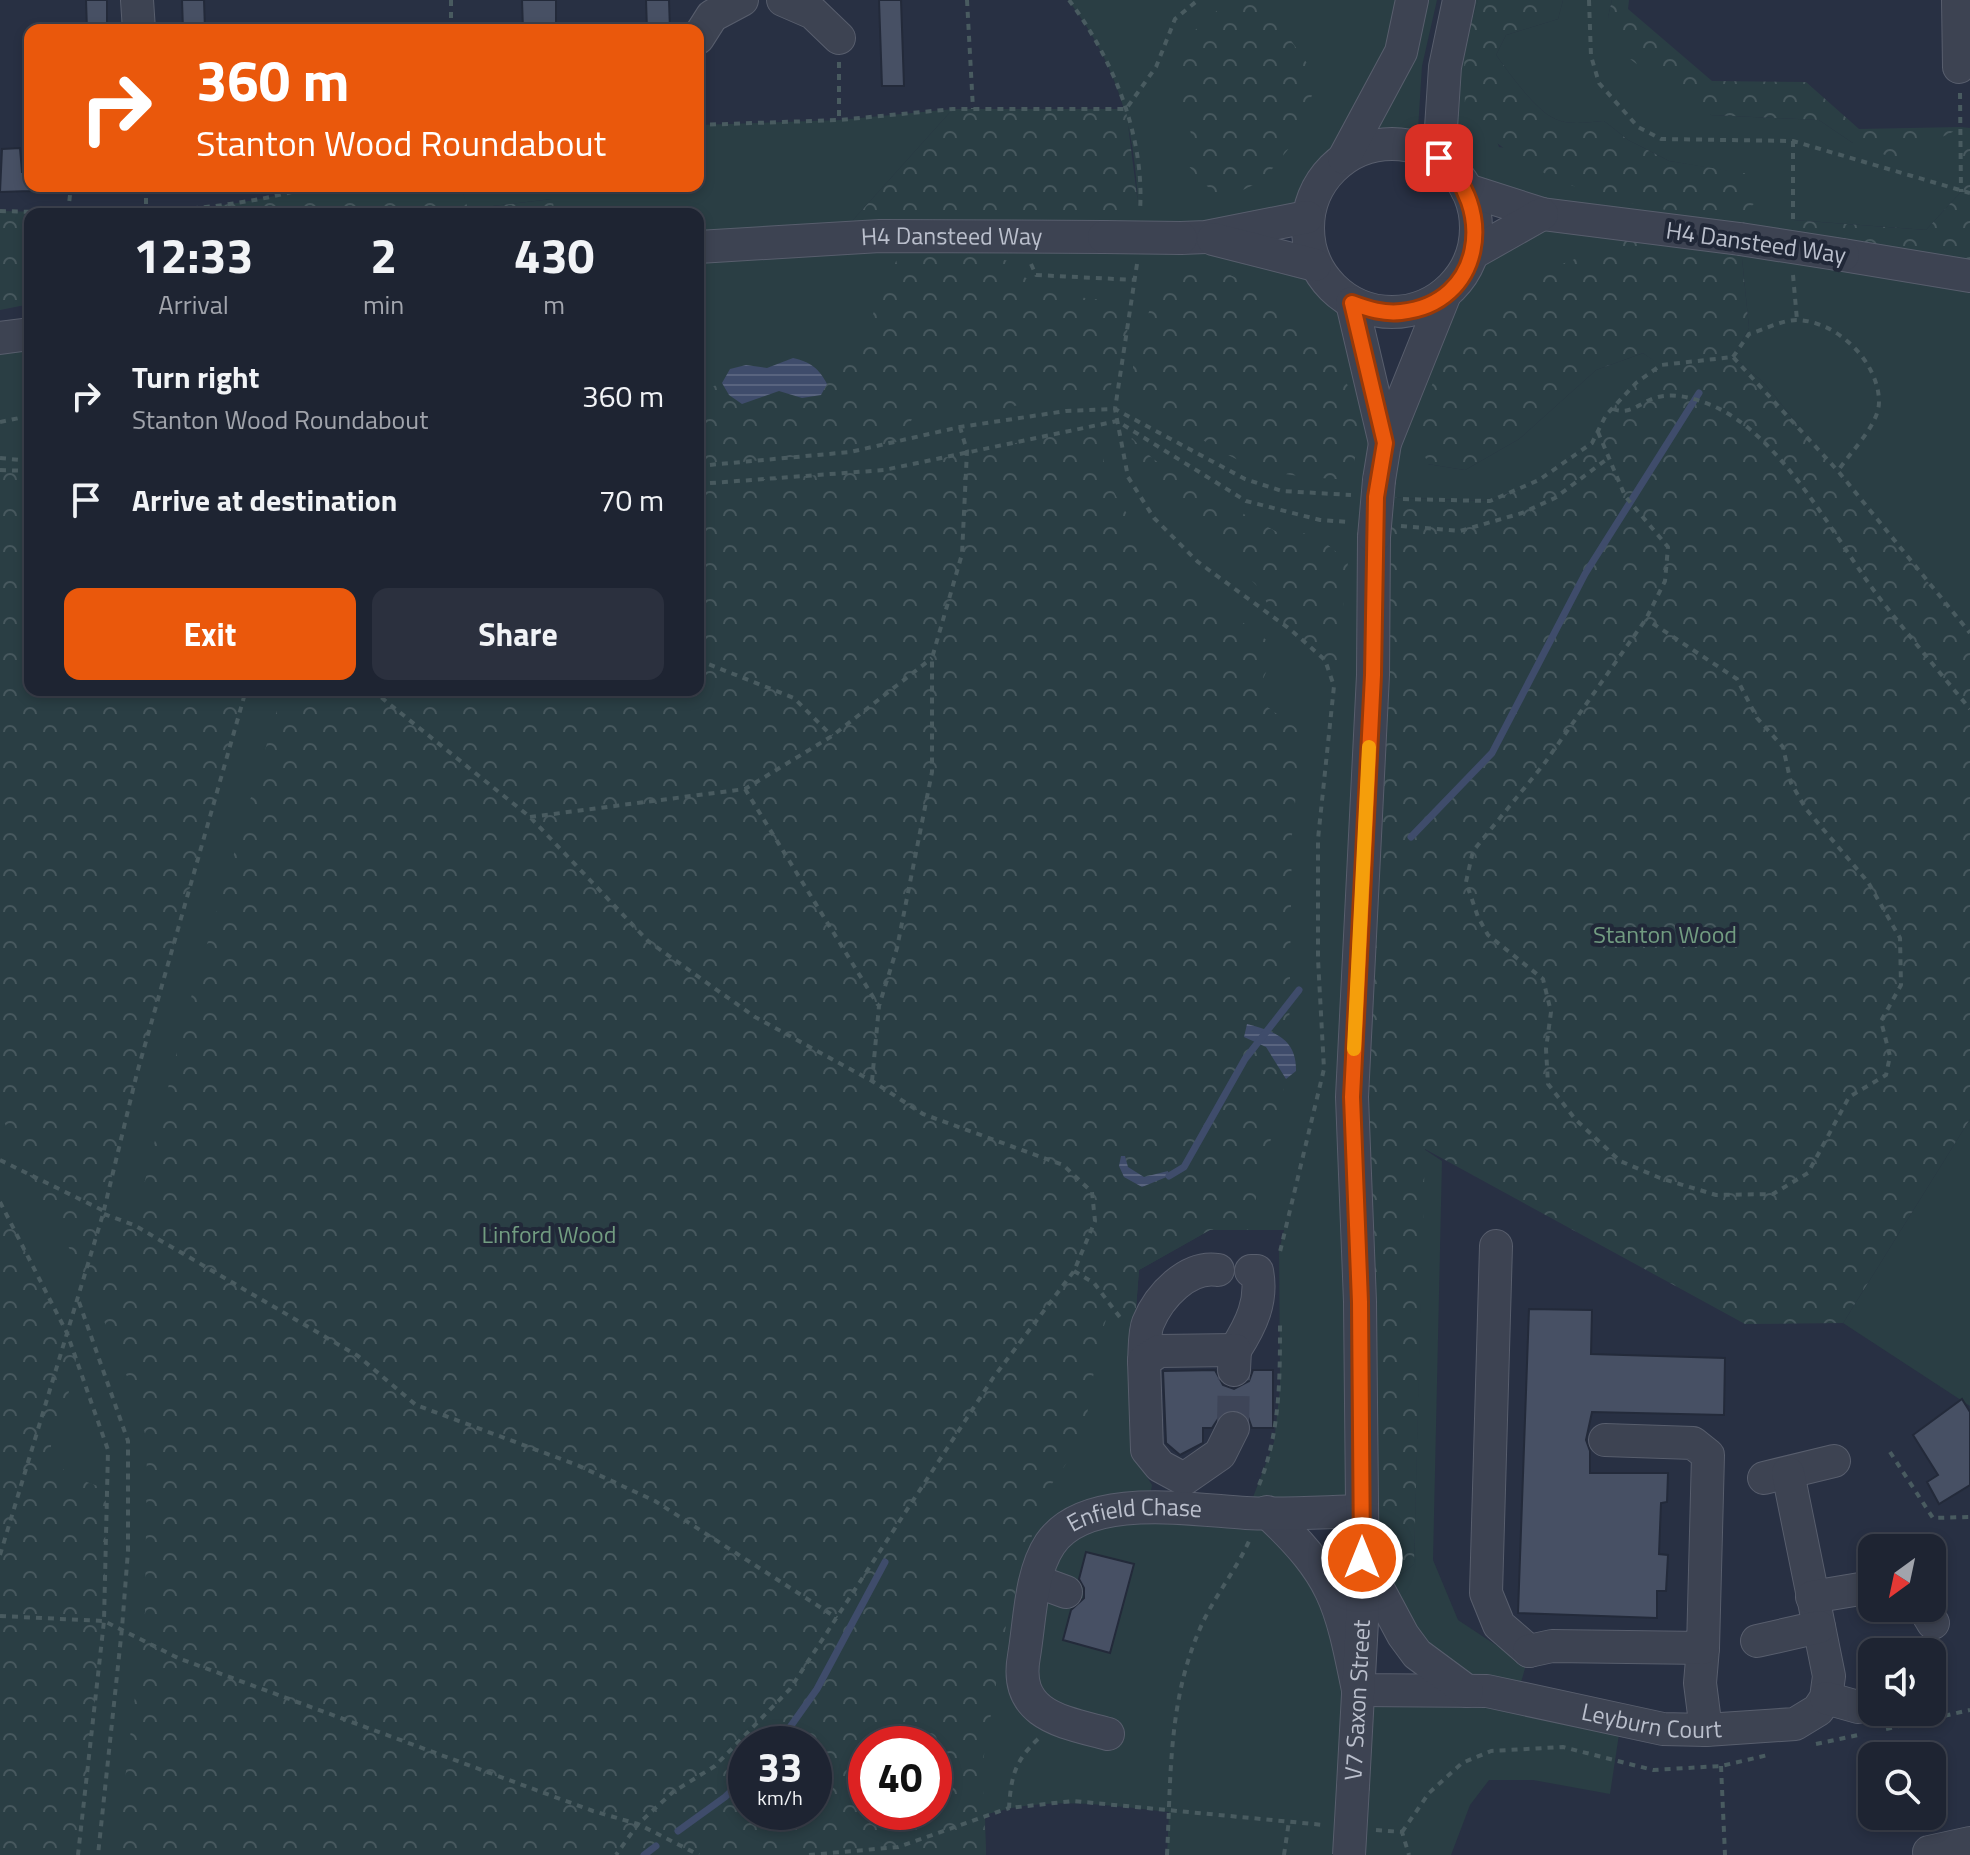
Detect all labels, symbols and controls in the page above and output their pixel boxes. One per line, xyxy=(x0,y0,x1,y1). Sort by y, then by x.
text: 360 m xyxy=(196,38,349,123)
icon: right xyxy=(64,56,168,160)
text: Stanton Wood Roundabout xyxy=(196,115,606,170)
pin xyxy=(1405,124,1473,192)
icon: arrive xyxy=(1417,136,1461,180)
street label: H4 Dansteed Way xyxy=(1664,212,1849,273)
street label: H4 Dansteed Way xyxy=(860,217,1043,254)
text: 12:33 xyxy=(134,219,253,292)
text: 2 xyxy=(370,219,397,292)
text: 430 xyxy=(514,219,594,292)
text: Arrival xyxy=(158,285,229,324)
text: min xyxy=(363,285,404,324)
text: m xyxy=(543,285,565,324)
text: Turn right xyxy=(132,354,260,400)
text: 360 m xyxy=(582,373,664,419)
icon: right xyxy=(64,374,108,418)
text: Stanton Wood Roundabout xyxy=(132,400,428,439)
text: Arrive at destination xyxy=(132,477,397,523)
text: 70 m xyxy=(599,477,664,523)
icon: arrive xyxy=(64,478,108,522)
button: Exit xyxy=(64,588,356,680)
button: Share xyxy=(372,588,664,680)
park label: Stanton Wood xyxy=(1593,916,1737,952)
park label: Linford Wood xyxy=(482,1216,616,1252)
street label: Enfield Chase xyxy=(1060,1488,1203,1541)
position arrow xyxy=(1320,1516,1404,1600)
north arrow xyxy=(1858,1534,1946,1622)
map controls xyxy=(1858,1534,1946,1830)
street label: V7 Saxon Street xyxy=(1334,1618,1379,1781)
button: sound xyxy=(1858,1638,1946,1726)
street label: Leyburn Court xyxy=(1578,1693,1723,1747)
speed limit sign: 40 xyxy=(848,1726,952,1830)
text: 33 xyxy=(758,1737,802,1798)
button: search xyxy=(1858,1742,1946,1830)
text: km/h xyxy=(757,1782,803,1813)

